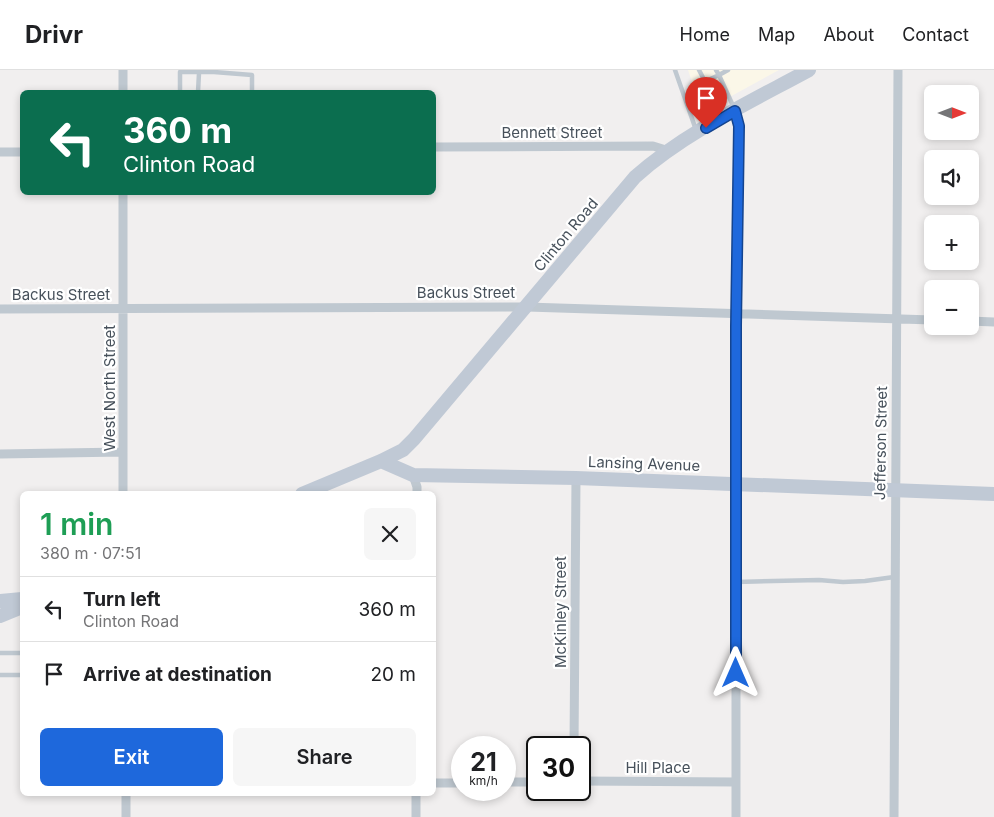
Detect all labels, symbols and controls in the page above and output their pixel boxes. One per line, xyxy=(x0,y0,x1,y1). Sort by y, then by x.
text: Drivr xyxy=(25,20,83,49)
text: Home xyxy=(680,24,730,45)
text: Map xyxy=(758,24,795,45)
text: About xyxy=(823,24,874,45)
text: Contact xyxy=(902,24,969,45)
pin xyxy=(685,77,727,128)
icon: arrive xyxy=(692,84,720,112)
north arrow xyxy=(924,85,979,140)
map controls xyxy=(924,85,979,335)
text: 360 m xyxy=(123,109,232,151)
icon: left xyxy=(40,110,105,175)
street label: Bennett Street xyxy=(501,123,603,142)
button: sound xyxy=(924,150,979,205)
text: Clinton Road xyxy=(123,151,255,177)
street label: Clinton Road xyxy=(529,194,602,275)
button: + xyxy=(924,215,979,270)
button: − xyxy=(924,280,979,335)
street label: Backus Street xyxy=(417,283,515,302)
street label: Backus Street xyxy=(12,285,110,304)
street label: West North Street xyxy=(100,325,119,451)
street label: Jefferson Street xyxy=(870,386,891,500)
street label: Lansing Avenue xyxy=(588,452,700,475)
text: 1 min xyxy=(40,506,113,542)
button: close xyxy=(364,508,416,560)
text: 380 m · 07:51 xyxy=(40,543,141,563)
street label: McKinley Street xyxy=(551,556,570,668)
text: Turn left xyxy=(83,588,161,611)
icon: left xyxy=(40,595,68,623)
text: 360 m xyxy=(359,598,416,621)
text: Clinton Road xyxy=(83,611,179,631)
position arrow xyxy=(709,646,761,698)
icon: arrive xyxy=(40,660,68,688)
text: Arrive at destination xyxy=(83,663,272,686)
text: 20 m xyxy=(370,663,416,686)
button: Exit xyxy=(40,728,223,786)
button: Share xyxy=(233,728,416,786)
speed limit sign: 30 xyxy=(526,736,591,801)
text: 21 xyxy=(470,747,497,777)
street label: Hill Place xyxy=(625,758,691,777)
text: km/h xyxy=(469,773,498,788)

